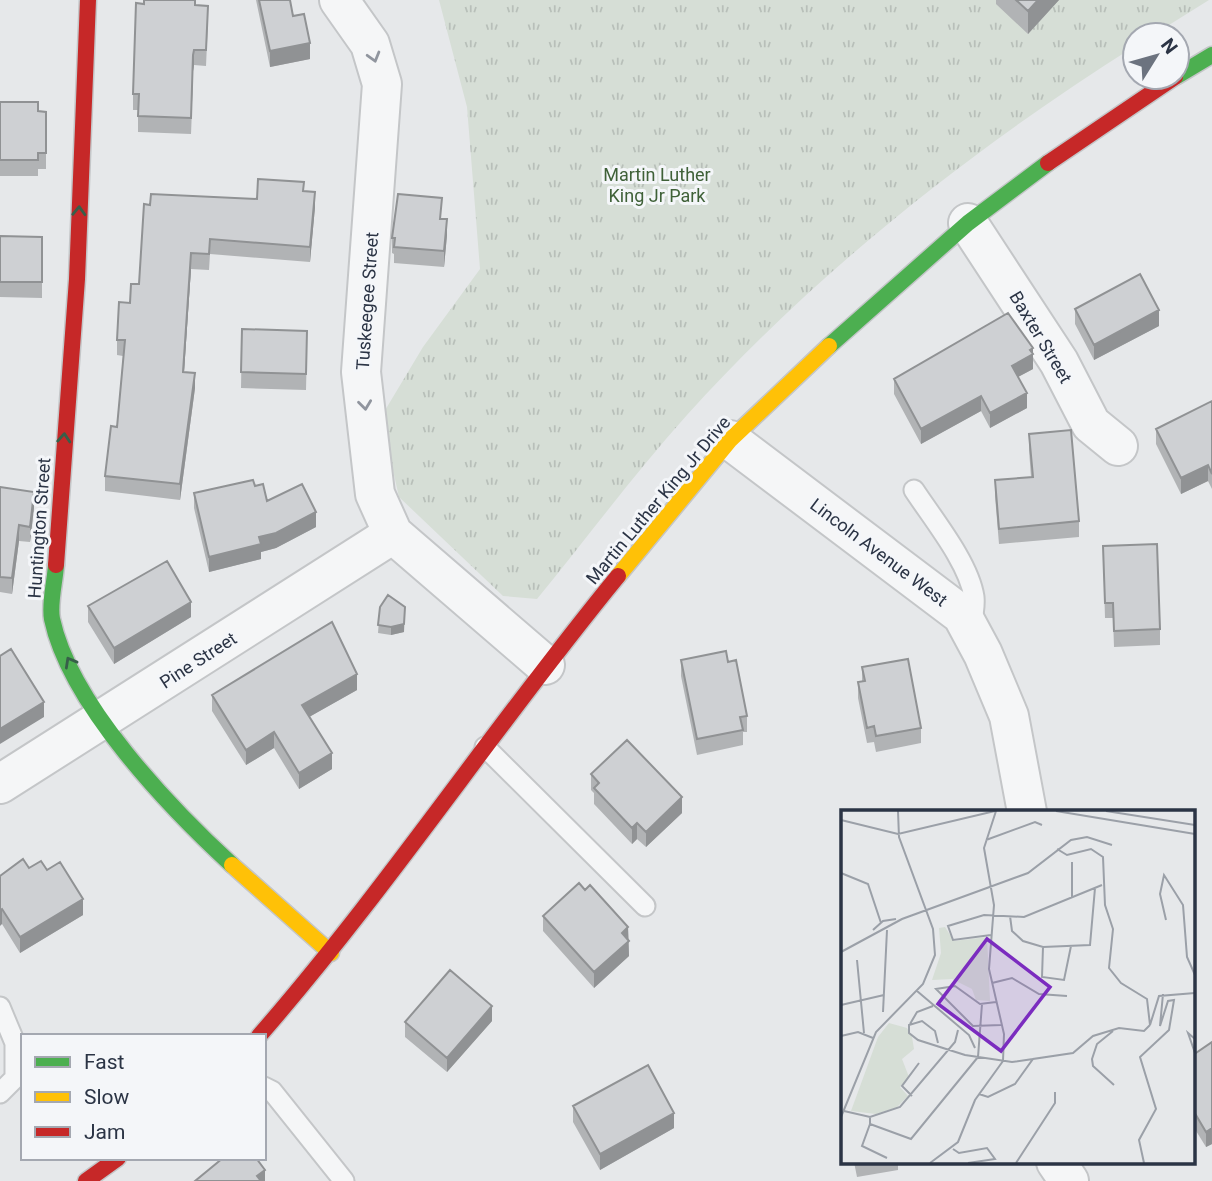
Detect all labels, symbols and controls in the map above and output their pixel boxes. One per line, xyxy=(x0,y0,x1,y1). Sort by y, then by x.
north arrow xyxy=(1121,21,1191,91)
text: N xyxy=(1156,34,1182,58)
one-way arrow xyxy=(366,51,381,63)
park label: Martin Luther King Jr Park xyxy=(603,164,711,206)
one-way arrow xyxy=(72,206,87,217)
street label: Tuskeegee Street xyxy=(352,231,382,371)
street label: Baxter Street xyxy=(1005,287,1077,387)
one-way arrow xyxy=(357,400,372,411)
street label: Martin Luther King Jr Drive xyxy=(582,412,734,588)
one-way arrow xyxy=(57,432,72,443)
street label: Huntington Street xyxy=(24,457,54,599)
street label: Lincoln Avenue West xyxy=(806,494,952,610)
street label: Pine Street xyxy=(156,627,240,693)
one-way arrow xyxy=(65,656,78,669)
inset map xyxy=(841,810,1194,1164)
legend xyxy=(21,1034,266,1160)
text: Fast xyxy=(84,1050,125,1074)
text: Slow xyxy=(84,1085,130,1109)
text: Jam xyxy=(84,1120,125,1144)

